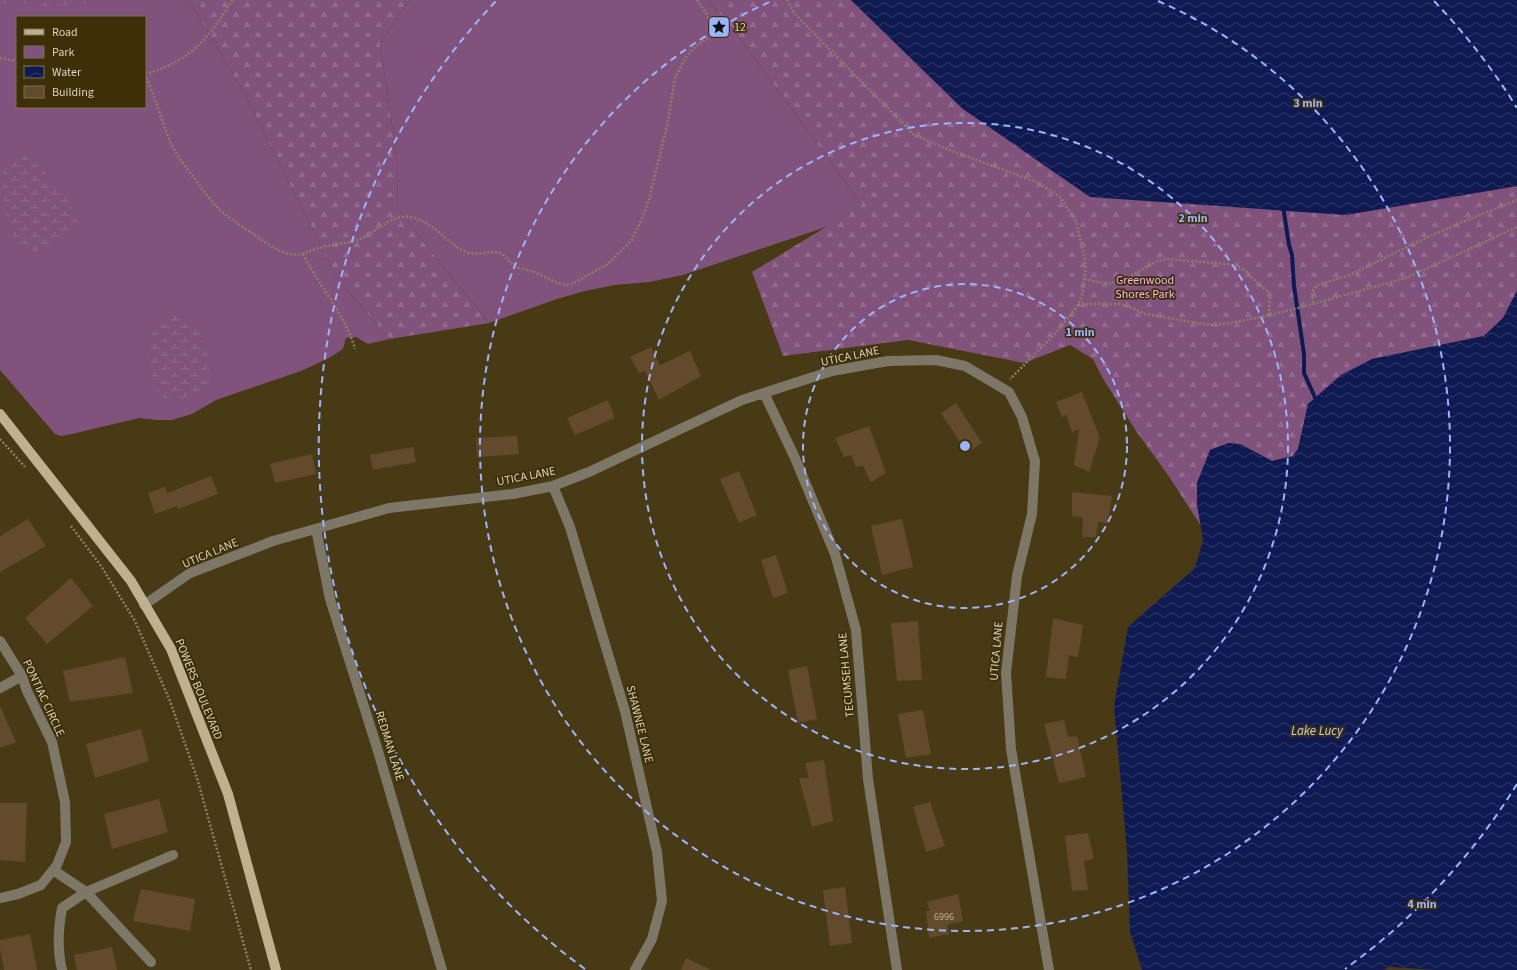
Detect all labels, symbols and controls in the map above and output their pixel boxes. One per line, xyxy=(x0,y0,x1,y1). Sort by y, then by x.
place icon: 12 xyxy=(706,14,732,40)
legend xyxy=(16,16,146,108)
place label: 12 xyxy=(734,19,746,36)
text: Road xyxy=(52,24,78,41)
text: Park xyxy=(52,44,74,61)
text: Water xyxy=(52,64,82,81)
text: Building xyxy=(52,84,94,101)
text: 3 min xyxy=(1293,95,1323,112)
text: 2 min xyxy=(1178,210,1208,227)
park label: Greenwood Shores Park xyxy=(1115,272,1175,303)
text: 1 min xyxy=(1065,324,1095,341)
street label: UTICA LANE xyxy=(819,342,881,371)
centre of rings xyxy=(958,439,972,453)
street label: UTICA LANE xyxy=(495,462,557,491)
street label: UTICA LANE xyxy=(179,534,241,573)
street label: UTICA LANE xyxy=(985,621,1008,681)
street label: TECUMSEH LANE xyxy=(834,632,859,718)
street label: POWERS BOULEVARD xyxy=(171,636,227,742)
street label: PONTIAC CIRCLE xyxy=(18,657,69,740)
street label: SHAWNEE LANE xyxy=(622,684,657,765)
street label: REDMAN LANE xyxy=(371,709,408,783)
water label: Lake Lucy xyxy=(1291,722,1344,740)
text: 4 min xyxy=(1407,896,1437,913)
house number: 6996 xyxy=(934,910,954,924)

